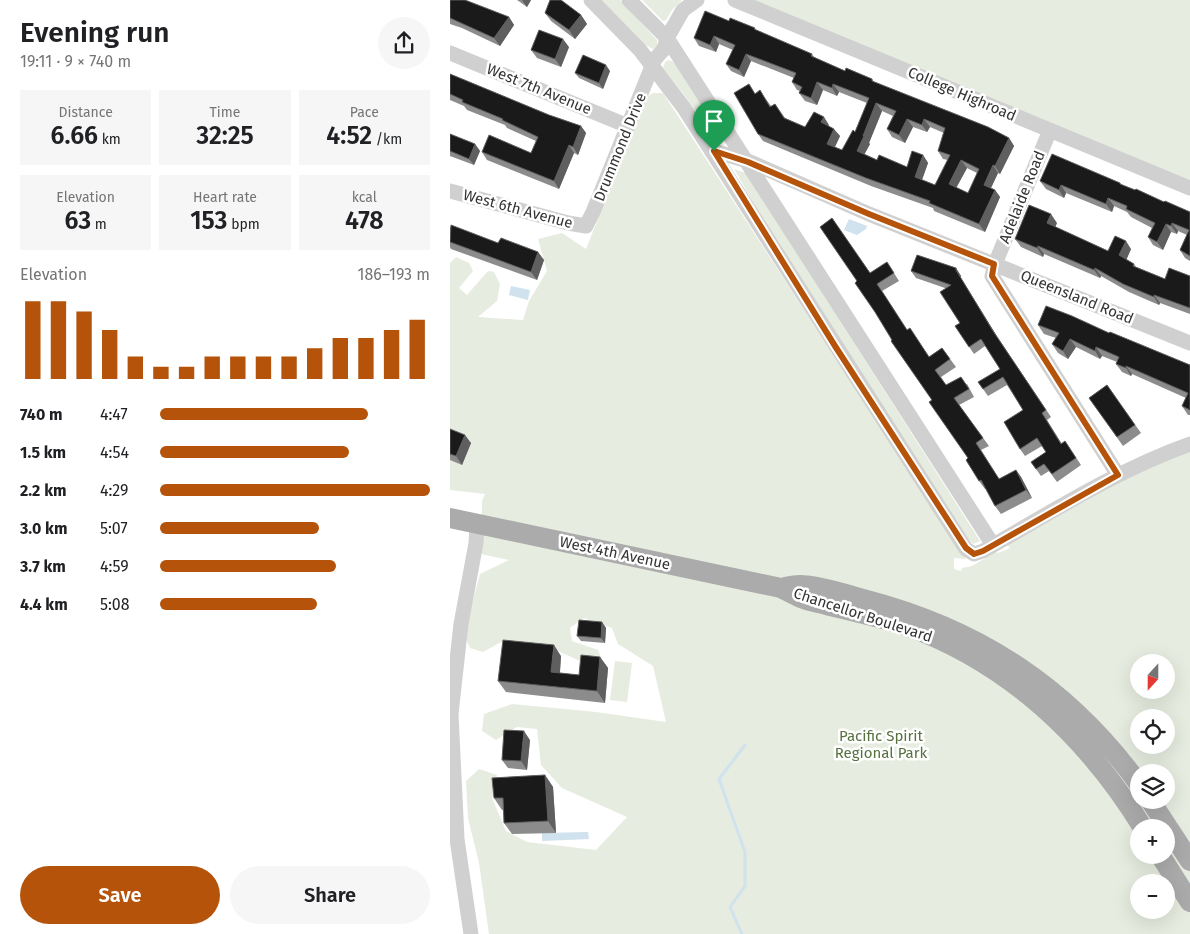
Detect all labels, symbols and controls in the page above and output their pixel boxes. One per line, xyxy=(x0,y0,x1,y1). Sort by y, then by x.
text: Evening run xyxy=(20,16,169,49)
button: share xyxy=(378,17,430,69)
text: 19:11 · 9 × 740 m xyxy=(20,52,131,71)
street label: West 7th Avenue xyxy=(484,60,594,118)
street label: College Highroad xyxy=(905,63,1019,125)
street label: Drummond Drive xyxy=(590,90,650,204)
pin xyxy=(693,100,735,151)
text: Distance xyxy=(59,104,113,121)
text: Time xyxy=(210,104,240,121)
text: Pace xyxy=(350,104,379,121)
icon: arrive xyxy=(700,107,728,135)
text: 6.66 xyxy=(50,121,98,151)
text: 32:25 xyxy=(196,121,254,151)
text: 4:52 xyxy=(326,121,372,151)
text: km xyxy=(98,131,121,148)
text: /km xyxy=(372,131,402,148)
street label: Adelaide Road xyxy=(995,148,1049,246)
street label: West 6th Avenue xyxy=(461,186,575,232)
text: Elevation xyxy=(56,189,115,206)
text: Heart rate xyxy=(193,189,257,206)
text: kcal xyxy=(352,189,377,206)
text: 63 xyxy=(65,206,91,236)
text: 153 xyxy=(190,206,227,236)
text: 478 xyxy=(345,206,384,236)
text: m xyxy=(91,216,107,233)
text: bpm xyxy=(227,216,260,233)
text: Elevation xyxy=(20,265,87,284)
text: 186–193 m xyxy=(358,265,430,284)
street label: Queensland Road xyxy=(1018,266,1136,328)
text: 740 m xyxy=(20,405,63,424)
text: 4:47 xyxy=(100,405,128,424)
text: 1.5 km xyxy=(20,443,66,462)
text: 4:54 xyxy=(100,443,129,462)
text: 2.2 km xyxy=(20,481,67,500)
text: 4:29 xyxy=(100,481,129,500)
text: 3.0 km xyxy=(20,519,67,538)
text: 5:07 xyxy=(100,519,128,538)
street label: West 4th Avenue xyxy=(558,532,672,574)
text: 3.7 km xyxy=(20,557,66,576)
text: 4:59 xyxy=(100,557,129,576)
street label: Chancellor Boulevard xyxy=(791,584,935,646)
text: 4.4 km xyxy=(20,595,68,614)
text: 5:08 xyxy=(100,595,130,614)
north arrow xyxy=(1130,654,1175,699)
map controls xyxy=(1130,654,1175,919)
button: locate xyxy=(1130,709,1175,754)
park label: Pacific Spirit Regional Park xyxy=(835,727,928,762)
button: layers xyxy=(1130,764,1175,809)
button: + xyxy=(1130,819,1175,864)
button: Save xyxy=(20,866,220,924)
button: Share xyxy=(230,866,430,924)
button: − xyxy=(1130,874,1175,919)

